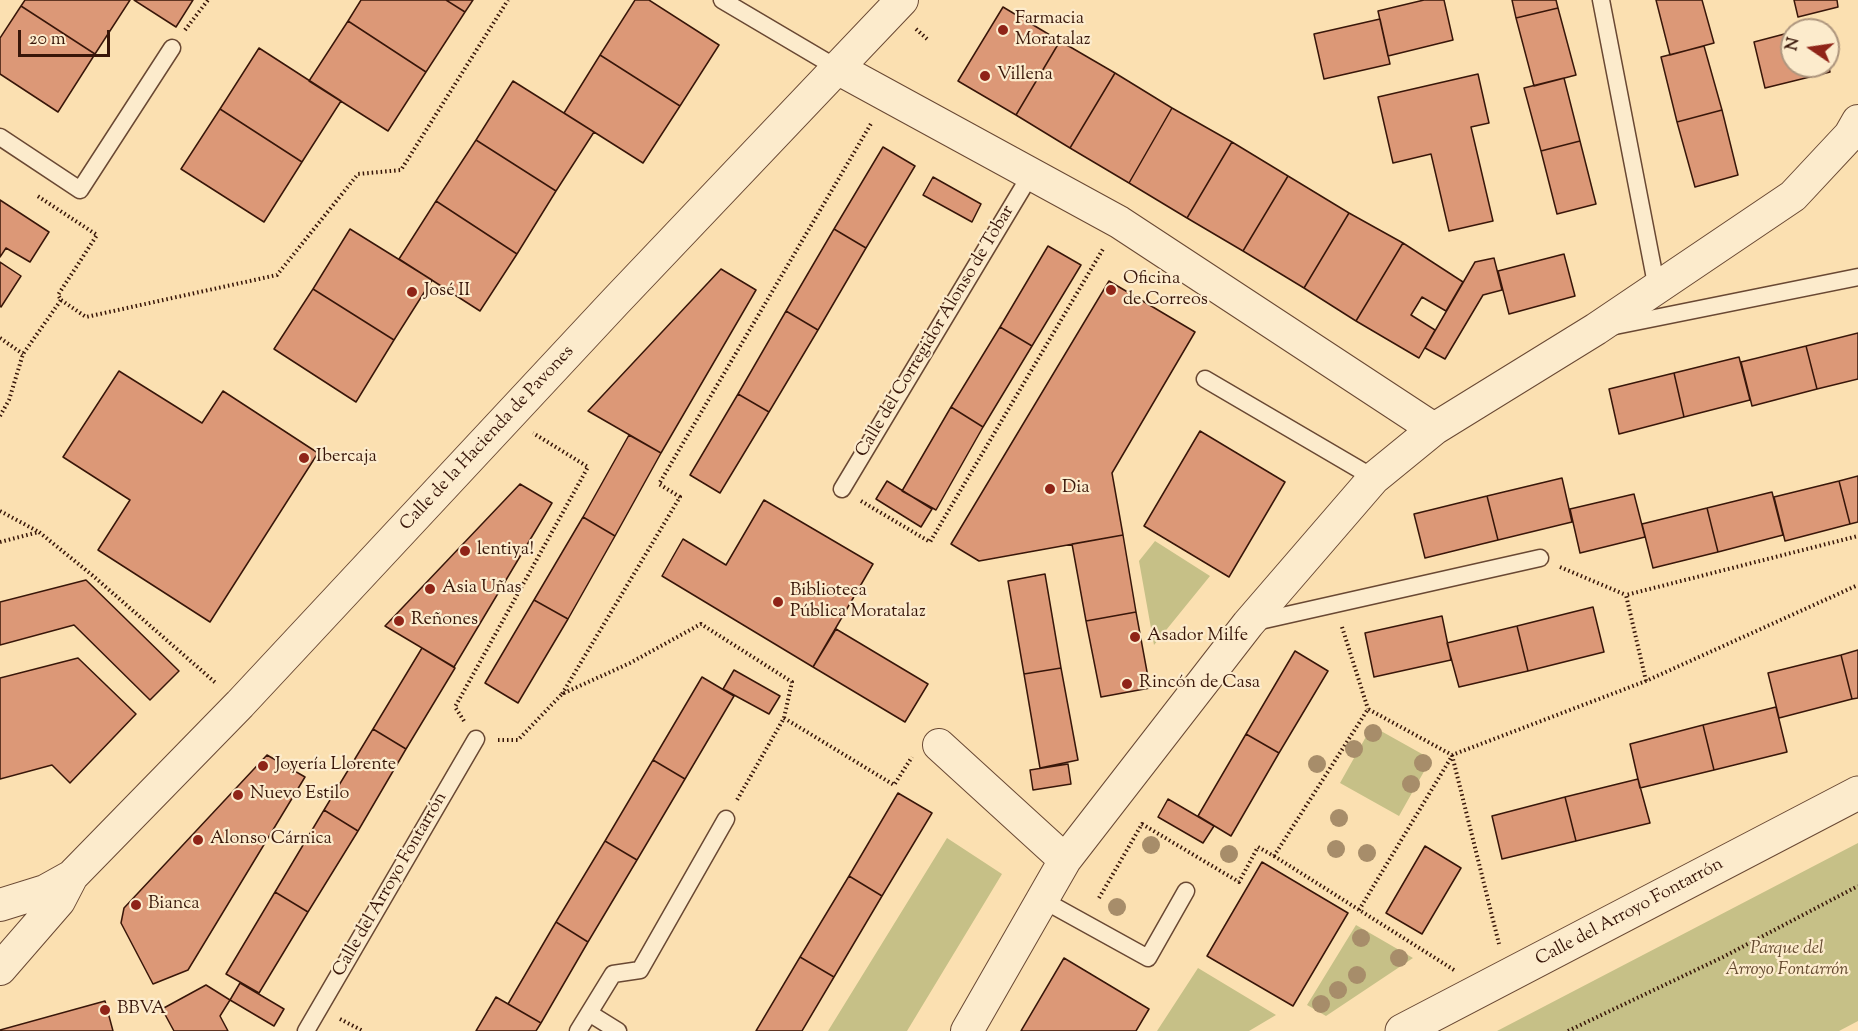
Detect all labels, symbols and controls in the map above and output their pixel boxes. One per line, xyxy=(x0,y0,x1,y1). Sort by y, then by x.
place label: Farmacia Moratalaz xyxy=(1015,9,1091,52)
scale bar xyxy=(21,18,112,56)
north arrow xyxy=(1780,18,1840,78)
marker: Farmacia Moratalaz xyxy=(996,23,1010,37)
text: 20 m xyxy=(29,27,66,53)
text: N xyxy=(1781,35,1807,53)
place label: Villena xyxy=(997,65,1053,87)
marker: Villena xyxy=(978,69,992,83)
street label: Calle del Corregidor Alonso de Tobar xyxy=(852,202,1020,462)
place label: Oficina de Correos xyxy=(1123,269,1208,312)
place label: José II xyxy=(424,281,470,303)
marker: Oficina de Correos xyxy=(1104,283,1118,297)
marker: José II xyxy=(405,285,419,299)
street label: Calle de la Hacienda de Pavones xyxy=(396,342,580,536)
place label: Ibercaja xyxy=(316,447,377,469)
marker: Ibercaja xyxy=(297,451,311,465)
place label: Dia xyxy=(1062,478,1090,500)
marker: Dia xyxy=(1043,482,1057,496)
place label: lentiya! xyxy=(477,540,534,562)
marker: lentiya! xyxy=(458,544,472,558)
place label: Asia Uñas xyxy=(442,578,522,600)
place label: Biblioteca Pública Moratalaz xyxy=(790,581,926,624)
marker: Asia Uñas xyxy=(423,582,437,596)
marker: Biblioteca Pública Moratalaz xyxy=(771,595,785,609)
place label: Reñones xyxy=(411,610,478,632)
marker: Reñones xyxy=(392,614,406,628)
place label: Asador Milfe xyxy=(1147,626,1248,648)
marker: Asador Milfe xyxy=(1128,630,1142,644)
place label: Rincón de Casa xyxy=(1139,673,1260,695)
marker: Rincón de Casa xyxy=(1120,677,1134,691)
place label: Joyería Llorente xyxy=(275,755,396,777)
marker: Joyería Llorente xyxy=(256,759,270,773)
place label: Nuevo Estilo xyxy=(250,784,349,806)
marker: Nuevo Estilo xyxy=(231,788,245,802)
street label: Calle del Arroyo Fontarrón xyxy=(329,789,453,981)
place label: Alonso Cárnica xyxy=(210,829,332,851)
marker: Alonso Cárnica xyxy=(191,833,205,847)
street label: Calle del Arroyo Fontarrón xyxy=(1533,854,1727,972)
place label: Bianca xyxy=(148,894,200,916)
marker: Bianca xyxy=(129,898,143,912)
park label: Parque del Arroyo Fontarrón xyxy=(1725,939,1849,982)
place label: BBVA xyxy=(117,999,166,1021)
marker: BBVA xyxy=(98,1003,112,1017)

